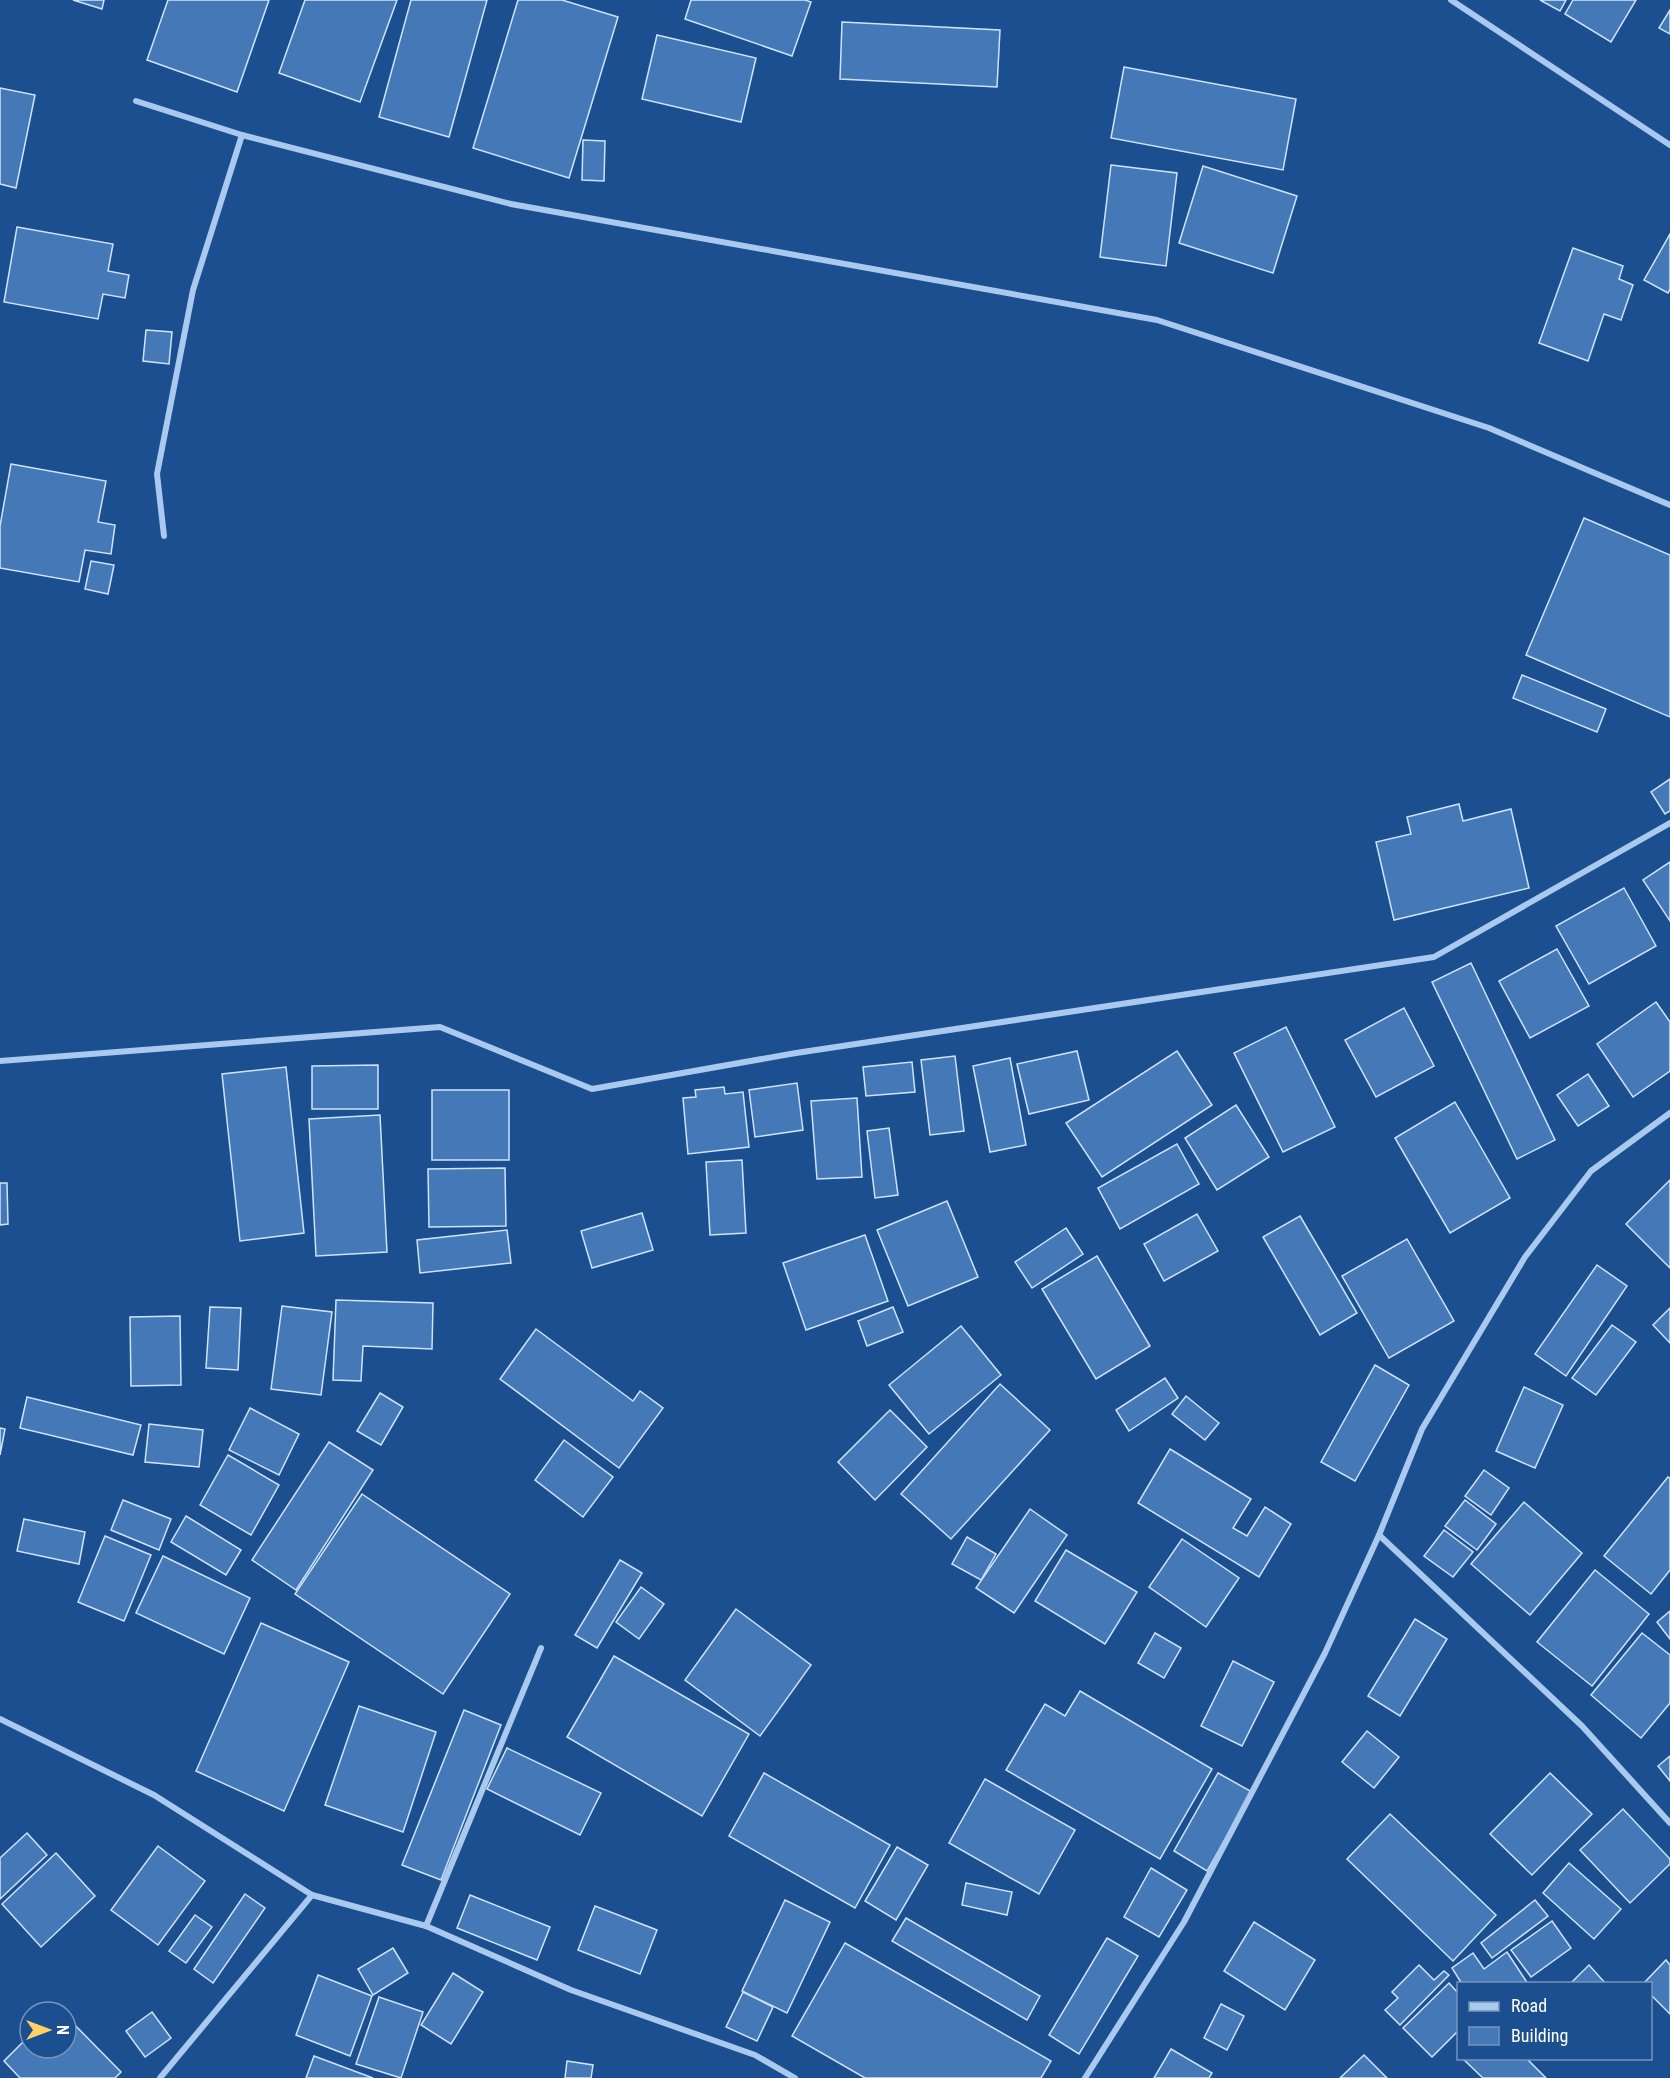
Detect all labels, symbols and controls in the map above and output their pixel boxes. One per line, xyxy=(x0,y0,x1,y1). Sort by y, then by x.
legend xyxy=(1457,1982,1652,2060)
text: Road xyxy=(1511,1995,1547,2016)
north arrow xyxy=(18,2000,78,2060)
text: N xyxy=(53,2025,72,2035)
text: Building xyxy=(1511,2025,1568,2046)

